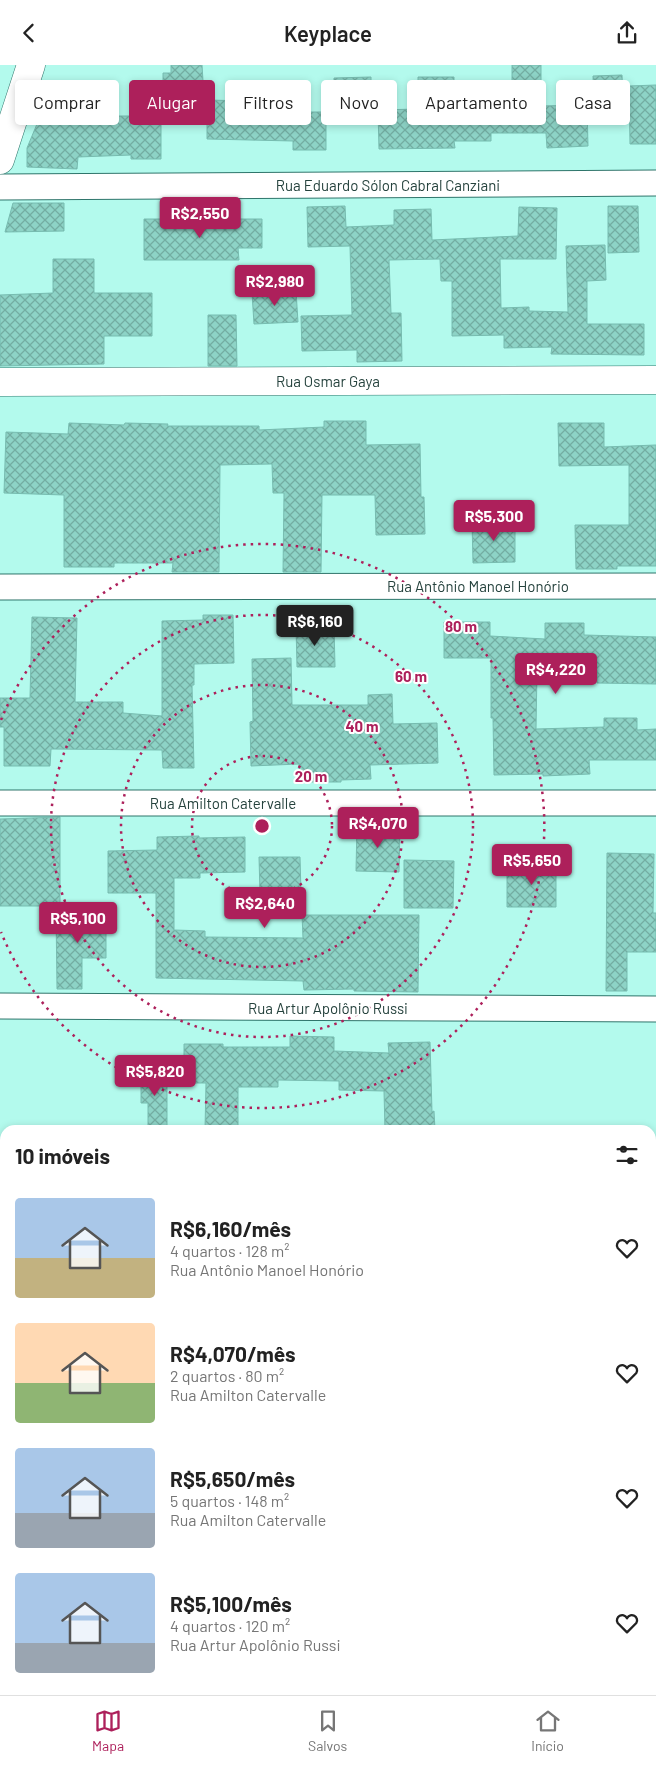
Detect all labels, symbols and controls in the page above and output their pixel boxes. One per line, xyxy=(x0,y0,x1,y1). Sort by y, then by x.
icon: back xyxy=(15,19,43,47)
icon: share xyxy=(613,19,641,47)
text: Keyplace xyxy=(284,20,372,46)
chip: Comprar xyxy=(15,80,119,125)
chip: Alugar xyxy=(129,80,215,125)
chip: Filtros xyxy=(225,80,311,125)
chip: Novo xyxy=(321,80,397,125)
chip: Apartamento xyxy=(407,80,546,125)
chip: Casa xyxy=(556,80,630,125)
street label: Rua Eduardo Sólon Cabral Canziani xyxy=(276,176,500,194)
pin: R$2,550 xyxy=(154,197,246,239)
text: R$2,550 xyxy=(171,203,229,222)
pin: R$2,980 xyxy=(229,265,321,307)
text: R$2,980 xyxy=(246,271,304,290)
street label: Rua Osmar Gaya xyxy=(276,372,380,390)
pin: R$5,300 xyxy=(448,499,540,542)
text: R$5,300 xyxy=(465,506,523,525)
street label: Rua Antônio Manoel Honório xyxy=(387,577,569,595)
pin: R$6,160 xyxy=(269,605,361,647)
text: R$6,160 xyxy=(287,611,343,630)
text: 80 m xyxy=(445,617,477,635)
pin: R$4,220 xyxy=(510,653,602,695)
text: R$4,220 xyxy=(526,659,586,678)
text: 60 m xyxy=(395,667,427,685)
text: 40 m xyxy=(345,717,379,735)
text: 20 m xyxy=(295,767,327,785)
street label: Rua Amilton Catervalle xyxy=(150,794,296,812)
pin: R$4,070 xyxy=(332,807,424,849)
text: R$4,070 xyxy=(349,813,407,832)
centre of rings xyxy=(253,817,271,835)
pin: R$5,650 xyxy=(486,843,578,886)
text: R$5,650 xyxy=(503,850,561,869)
pin: R$2,640 xyxy=(219,887,311,929)
text: R$2,640 xyxy=(235,893,295,912)
pin: R$5,100 xyxy=(32,901,124,944)
text: R$5,100 xyxy=(50,908,106,927)
street label: Rua Artur Apolônio Russi xyxy=(248,999,408,1017)
pin: R$5,820 xyxy=(109,1055,201,1097)
text: R$5,820 xyxy=(126,1061,184,1080)
icon: filters xyxy=(613,1141,641,1169)
text: 10 imóveis xyxy=(15,1143,110,1168)
text: R$6,160/mês xyxy=(170,1216,291,1241)
icon: home xyxy=(55,1218,115,1278)
icon: heart xyxy=(613,1234,641,1262)
text: 4 quartos · 128 m² xyxy=(170,1241,290,1260)
text: Rua Antônio Manoel Honório xyxy=(170,1260,364,1279)
text: R$4,070/mês xyxy=(170,1341,296,1366)
icon: home xyxy=(55,1343,115,1403)
icon: heart xyxy=(613,1359,641,1387)
text: 2 quartos · 80 m² xyxy=(170,1366,284,1385)
text: Rua Amilton Catervalle xyxy=(170,1385,326,1404)
text: R$5,650/mês xyxy=(170,1466,295,1491)
icon: home xyxy=(55,1468,115,1528)
icon: heart xyxy=(613,1484,641,1512)
text: 5 quartos · 148 m² xyxy=(170,1491,289,1510)
text: Rua Amilton Catervalle xyxy=(170,1510,326,1529)
text: R$5,100/mês xyxy=(170,1591,292,1616)
icon: home xyxy=(55,1593,115,1653)
icon: heart xyxy=(613,1609,641,1637)
text: 4 quartos · 120 m² xyxy=(170,1616,290,1635)
text: Rua Artur Apolônio Russi xyxy=(170,1635,341,1654)
tab: Mapa xyxy=(92,1707,124,1754)
tab: Salvos xyxy=(308,1707,347,1754)
tab: Início xyxy=(531,1707,564,1754)

